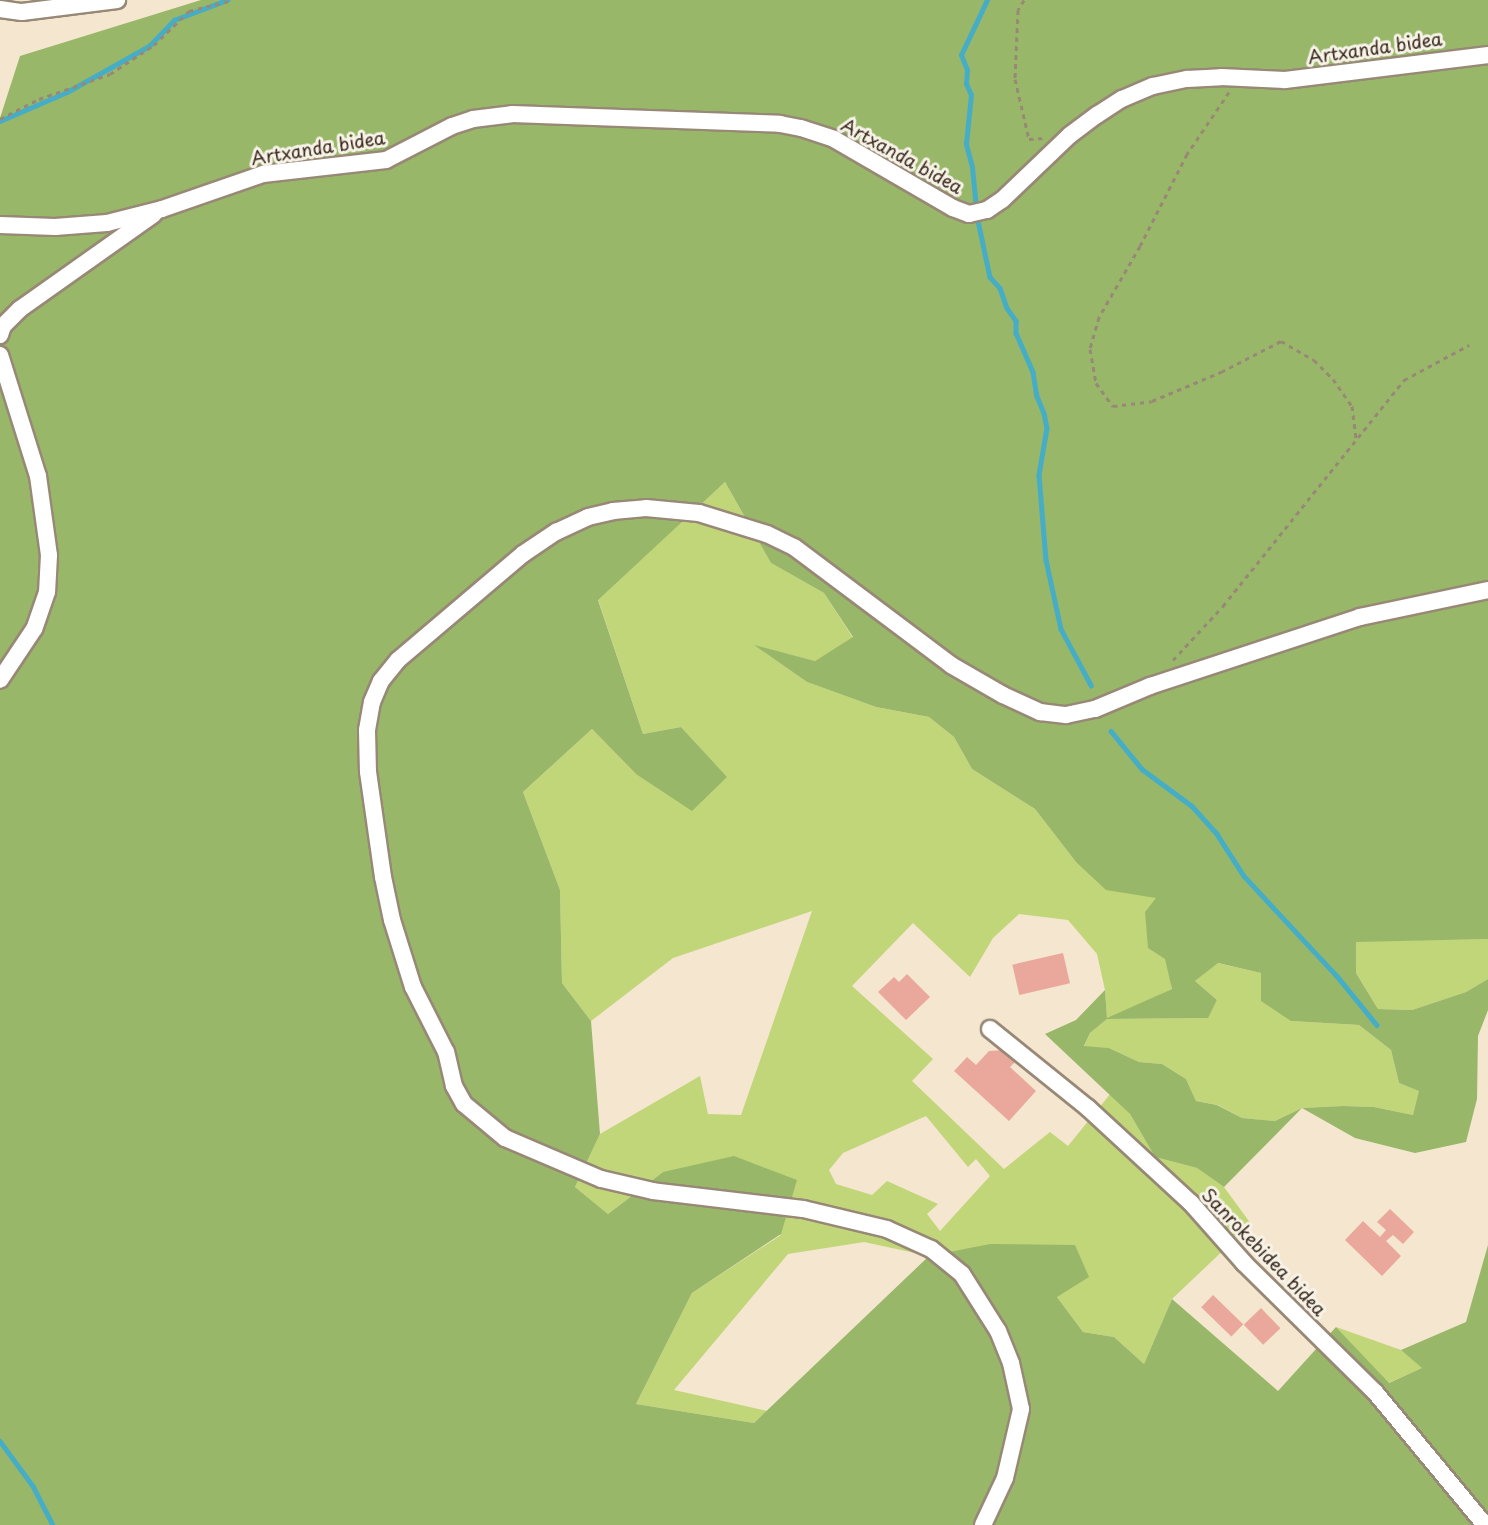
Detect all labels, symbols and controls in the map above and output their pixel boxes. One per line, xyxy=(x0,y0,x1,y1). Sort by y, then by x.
street label: Artxanda bidea xyxy=(1307,28,1443,68)
street label: Artxanda bidea xyxy=(838,114,966,198)
street label: Artxanda bidea xyxy=(250,127,386,169)
street label: Sanrokebidea bidea xyxy=(1197,1183,1331,1321)

